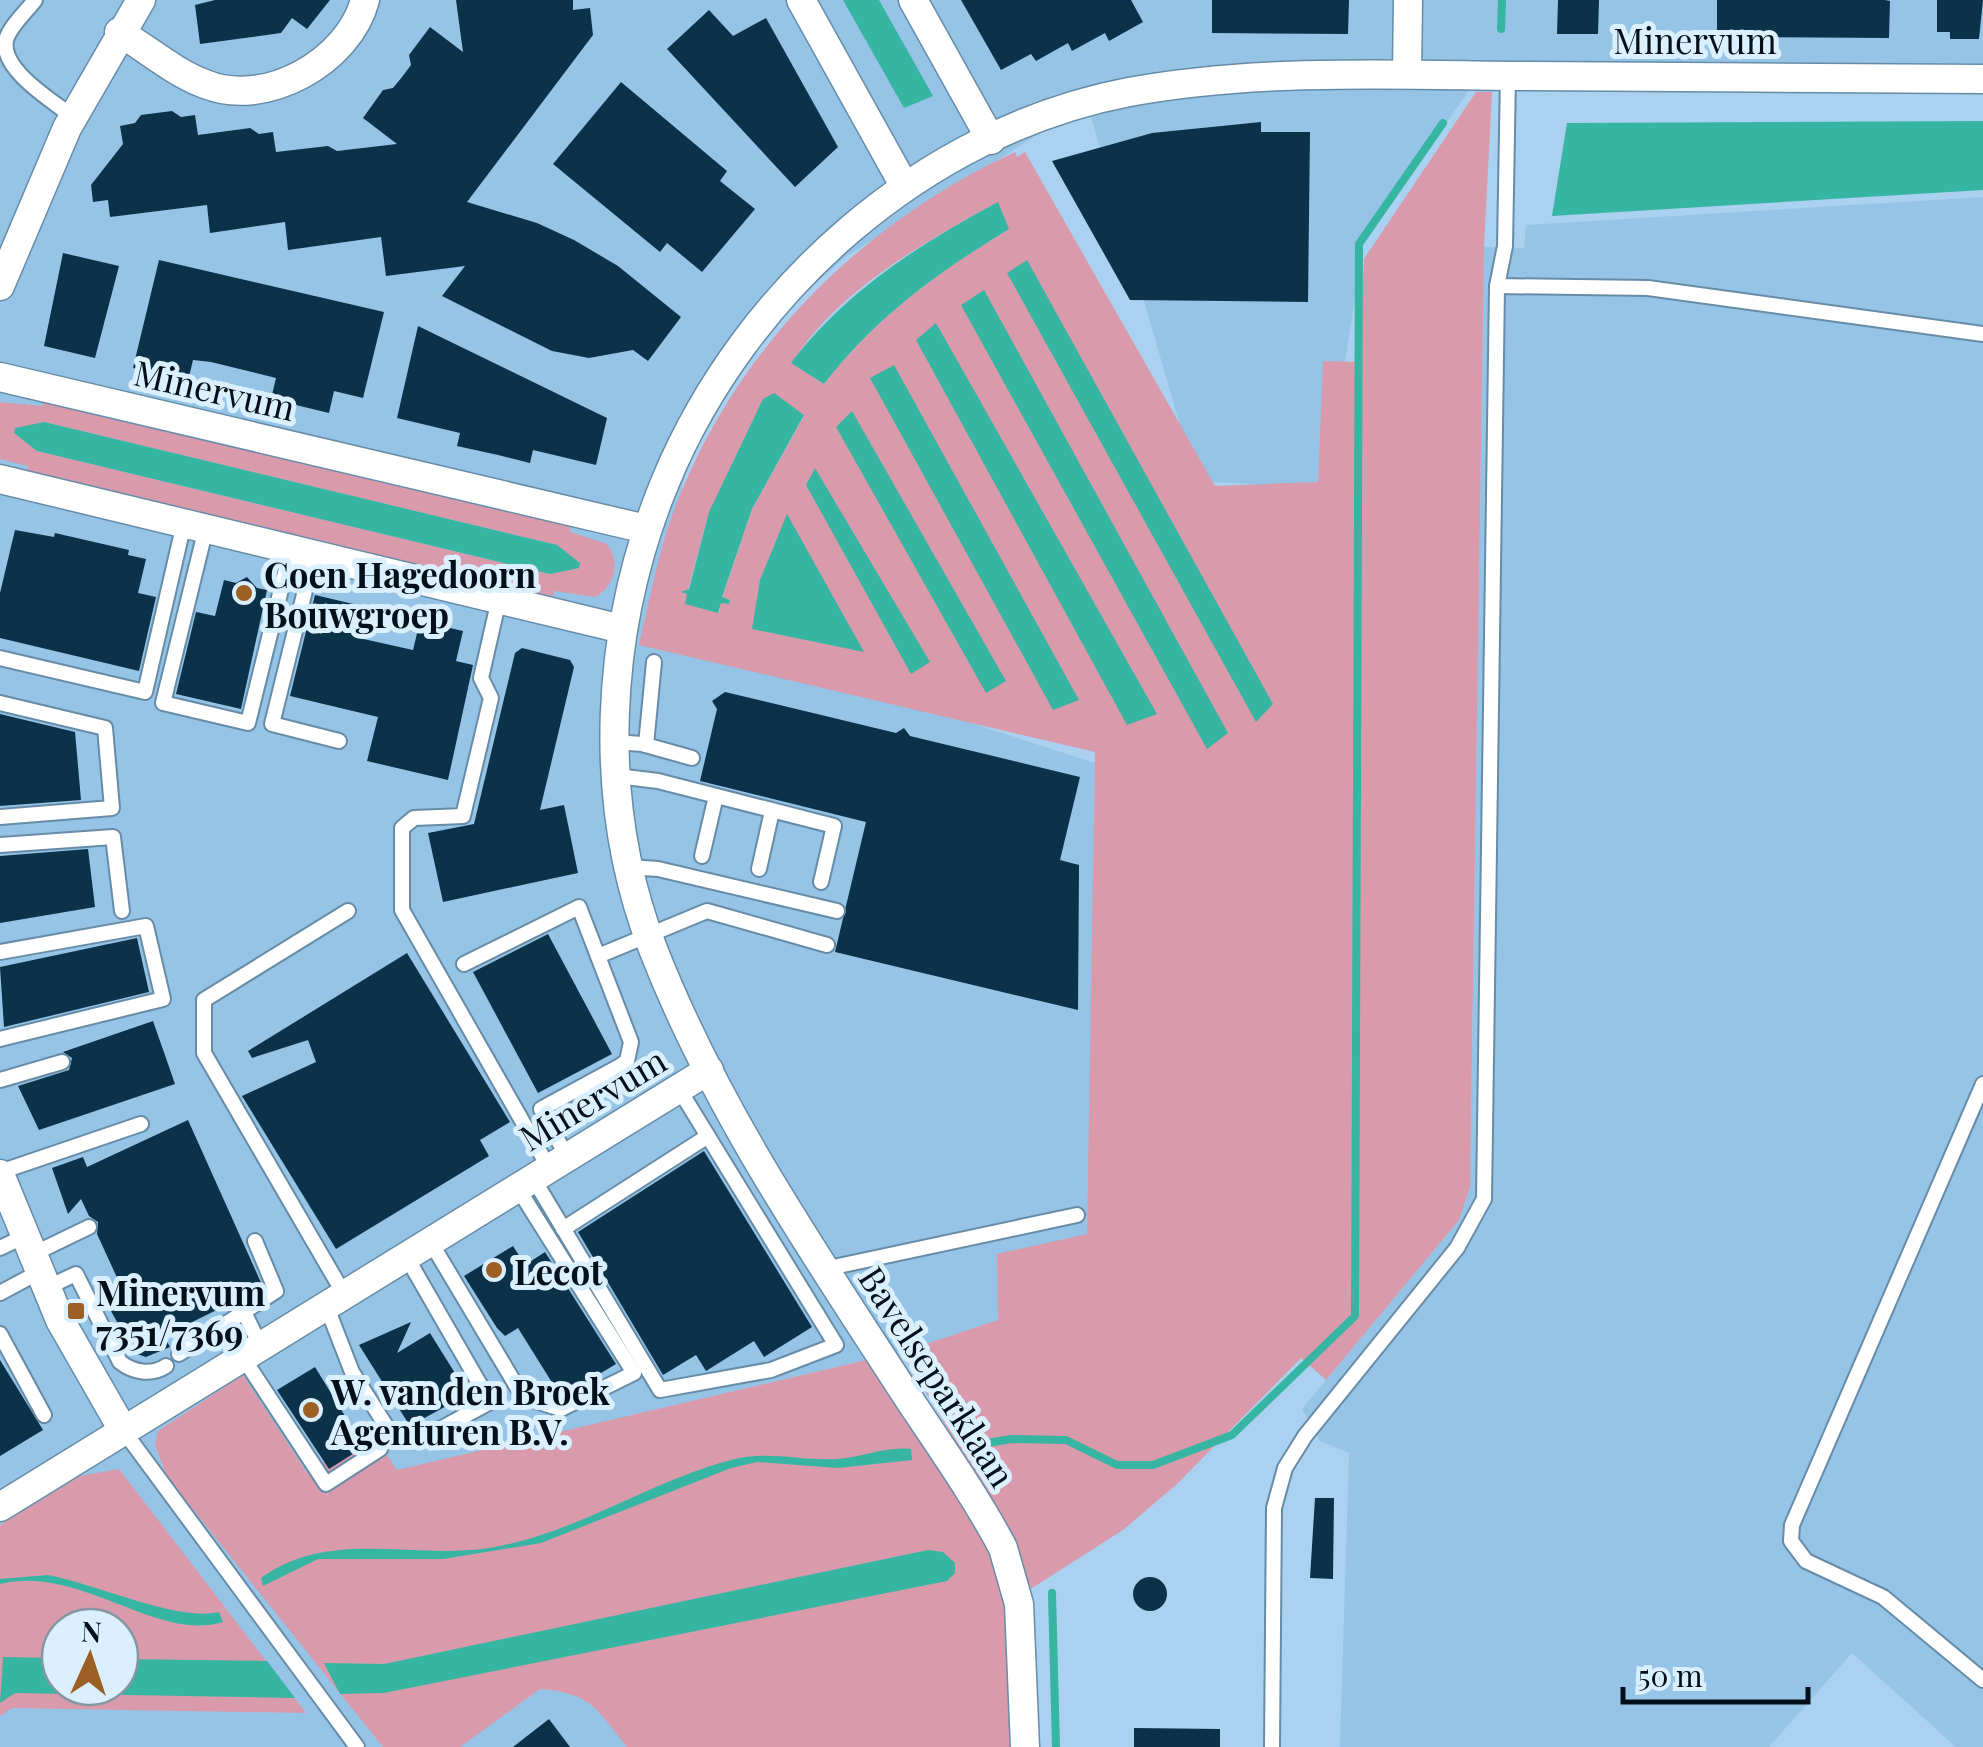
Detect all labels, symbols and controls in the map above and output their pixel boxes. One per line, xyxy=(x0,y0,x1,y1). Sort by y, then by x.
street label: Minervum xyxy=(1613,16,1777,63)
street label: Minervum xyxy=(130,348,300,430)
place label: Coen Hagedoorn Bouwgroep xyxy=(264,550,537,637)
marker: Coen Hagedoorn Bouwgroep xyxy=(233,582,255,604)
street label: Minervum xyxy=(510,1036,674,1160)
place label: Lecot xyxy=(514,1247,603,1294)
street label: Bavelseparklaan xyxy=(849,1257,1027,1495)
marker: Lecot xyxy=(483,1259,505,1281)
place label: Minervum 7351/7369 xyxy=(96,1268,266,1355)
marker: Minervum 7351/7369 xyxy=(65,1300,87,1322)
place label: W. van den Broek Agenturen B.V. xyxy=(330,1367,610,1454)
marker: W. van den Broek Agenturen B.V. xyxy=(300,1399,322,1421)
north arrow xyxy=(40,1607,140,1707)
text: N xyxy=(80,1612,102,1650)
scale bar xyxy=(1623,1642,1808,1704)
text: 50 m xyxy=(1638,1655,1703,1695)

